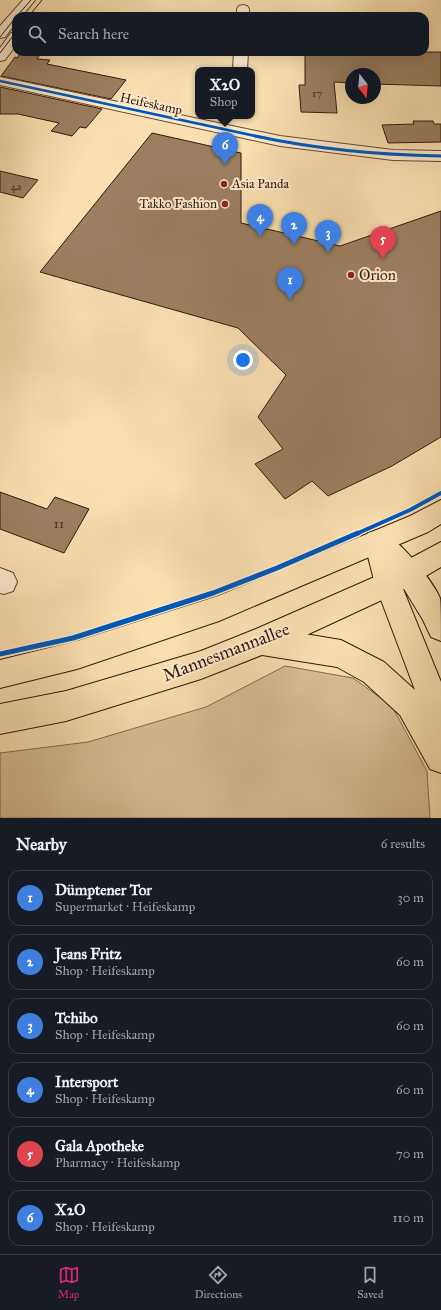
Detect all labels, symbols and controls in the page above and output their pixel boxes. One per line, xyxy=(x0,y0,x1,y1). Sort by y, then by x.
search box xyxy=(12,12,429,56)
icon: search xyxy=(26,23,48,45)
text: Search here xyxy=(58,25,129,43)
popup xyxy=(195,67,255,119)
north arrow xyxy=(345,68,381,104)
text: X2O xyxy=(210,76,240,94)
house number: 17 xyxy=(312,87,322,100)
street label: Heifeskamp xyxy=(118,90,184,119)
text: Shop xyxy=(210,94,238,110)
pin: 6 xyxy=(212,132,238,165)
place label: Asia Panda xyxy=(231,176,290,192)
marker: Asia Panda xyxy=(219,179,229,189)
house number: 4a xyxy=(11,180,22,193)
place label: Takko Fashion xyxy=(139,196,217,212)
marker: Takko Fashion xyxy=(220,199,230,209)
pin: 4 xyxy=(247,204,273,237)
pin: 2 xyxy=(281,212,307,245)
pin: 3 xyxy=(315,220,341,253)
pin: 5 xyxy=(370,226,396,259)
place label: Orion xyxy=(359,266,396,284)
pin: 1 xyxy=(277,267,303,300)
marker: Orion xyxy=(346,270,356,280)
your location xyxy=(233,350,253,370)
house number: 11 xyxy=(54,516,64,532)
street label: Mannesmannallee xyxy=(159,618,293,686)
text: Nearby xyxy=(16,834,67,855)
text: 6 results xyxy=(381,836,425,852)
text: Dümptener Tor xyxy=(55,881,152,899)
text: 1 xyxy=(27,890,33,906)
text: 30 m xyxy=(398,890,424,906)
text: Supermarket · Heifeskamp xyxy=(55,899,195,915)
text: Jeans Fritz xyxy=(55,945,122,963)
text: 2 xyxy=(27,954,33,970)
text: 60 m xyxy=(396,954,424,970)
text: Shop · Heifeskamp xyxy=(55,963,155,979)
text: Tchibo xyxy=(55,1009,98,1027)
text: 3 xyxy=(27,1018,33,1034)
text: 60 m xyxy=(396,1018,424,1034)
text: Shop · Heifeskamp xyxy=(55,1027,155,1043)
text: Intersport xyxy=(55,1073,118,1091)
text: 4 xyxy=(26,1082,34,1098)
text: 60 m xyxy=(396,1082,424,1098)
text: Shop · Heifeskamp xyxy=(55,1091,155,1107)
text: Gala Apotheke xyxy=(55,1137,144,1155)
text: 5 xyxy=(27,1146,33,1162)
text: 70 m xyxy=(396,1146,424,1162)
text: Pharmacy · Heifeskamp xyxy=(55,1155,180,1171)
text: X2O xyxy=(55,1201,85,1219)
text: 6 xyxy=(27,1210,33,1226)
text: 110 m xyxy=(392,1210,424,1226)
text: Shop · Heifeskamp xyxy=(55,1219,155,1235)
tab: Map xyxy=(58,1264,80,1301)
tab: Directions xyxy=(195,1264,242,1301)
tab: Saved xyxy=(357,1264,383,1301)

